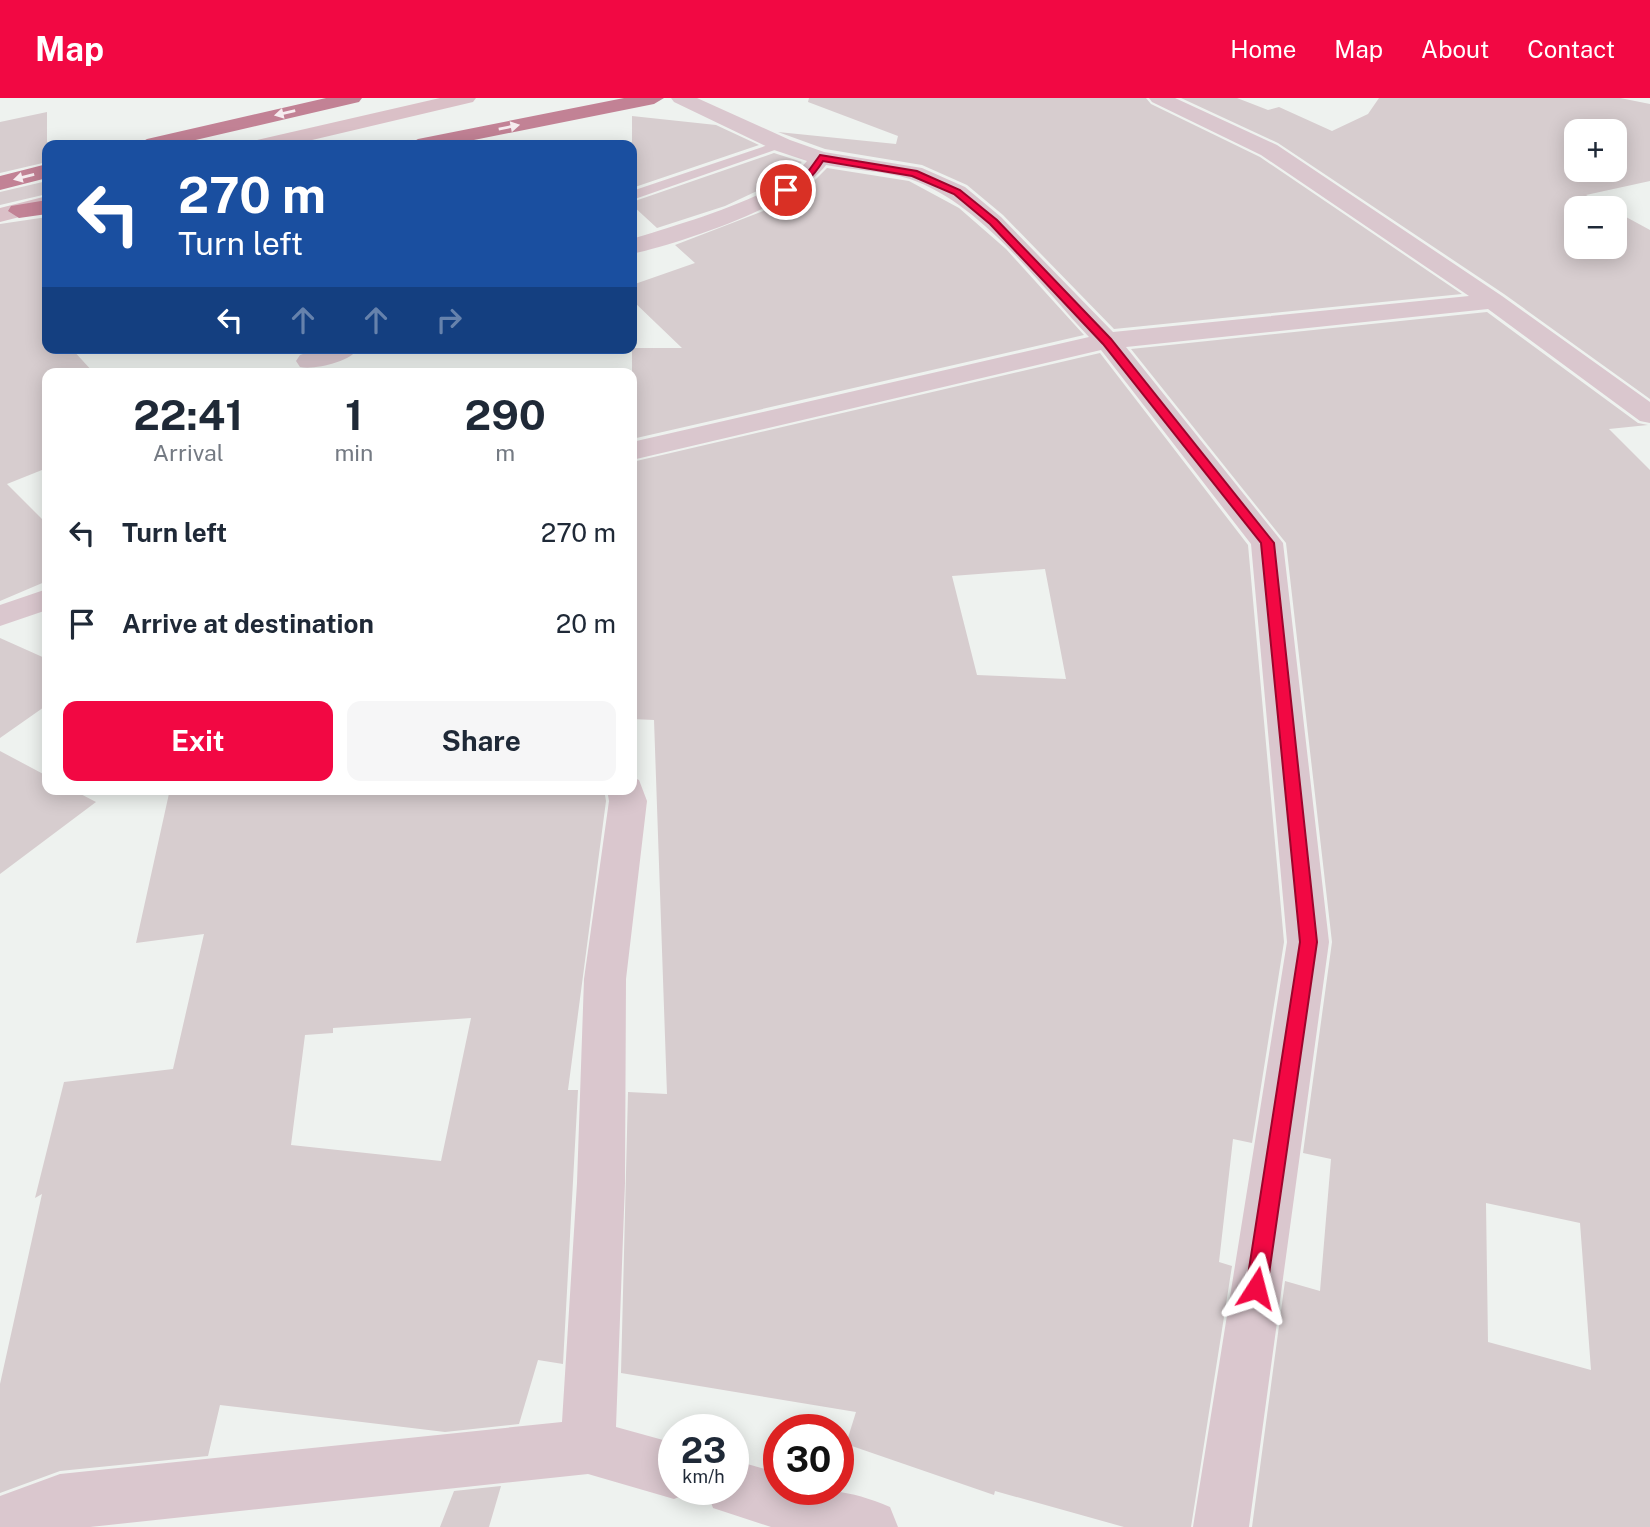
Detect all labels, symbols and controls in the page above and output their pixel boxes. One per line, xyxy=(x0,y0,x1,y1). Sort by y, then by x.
text: Map xyxy=(35,30,104,68)
text: Home xyxy=(1230,35,1296,63)
text: Map xyxy=(1334,35,1383,63)
text: About xyxy=(1421,35,1489,63)
text: Contact xyxy=(1527,35,1615,63)
one-way arrow xyxy=(274,108,296,119)
map controls xyxy=(1564,119,1627,259)
button: + xyxy=(1564,119,1627,182)
one-way arrow xyxy=(498,121,520,132)
pin xyxy=(756,160,816,220)
text: 270 m xyxy=(178,166,326,224)
icon: left xyxy=(63,168,154,259)
icon: arrive xyxy=(767,171,805,209)
one-way arrow xyxy=(12,172,34,183)
button: − xyxy=(1564,196,1627,259)
text: Turn left xyxy=(178,225,303,262)
icon: left xyxy=(211,301,249,339)
icon: ahead xyxy=(284,301,322,339)
icon: ahead xyxy=(357,301,395,339)
icon: right xyxy=(430,301,468,339)
text: 22:41 xyxy=(133,390,243,439)
text: 1 xyxy=(345,390,363,439)
text: 290 xyxy=(465,390,546,439)
text: Arrival xyxy=(153,439,224,466)
text: min xyxy=(334,439,373,466)
text: m xyxy=(495,439,515,466)
icon: left xyxy=(63,514,101,552)
text: Turn left xyxy=(122,517,227,548)
text: 270 m xyxy=(541,517,616,548)
icon: arrive xyxy=(63,605,101,643)
text: Arrive at destination xyxy=(122,608,374,639)
text: 20 m xyxy=(556,608,616,639)
button: Exit xyxy=(63,701,333,781)
button: Share xyxy=(347,701,616,781)
position arrow xyxy=(1219,1251,1293,1325)
speed limit sign: 30 xyxy=(763,1414,854,1505)
text: 23 xyxy=(681,1430,726,1471)
text: km/h xyxy=(682,1466,725,1487)

